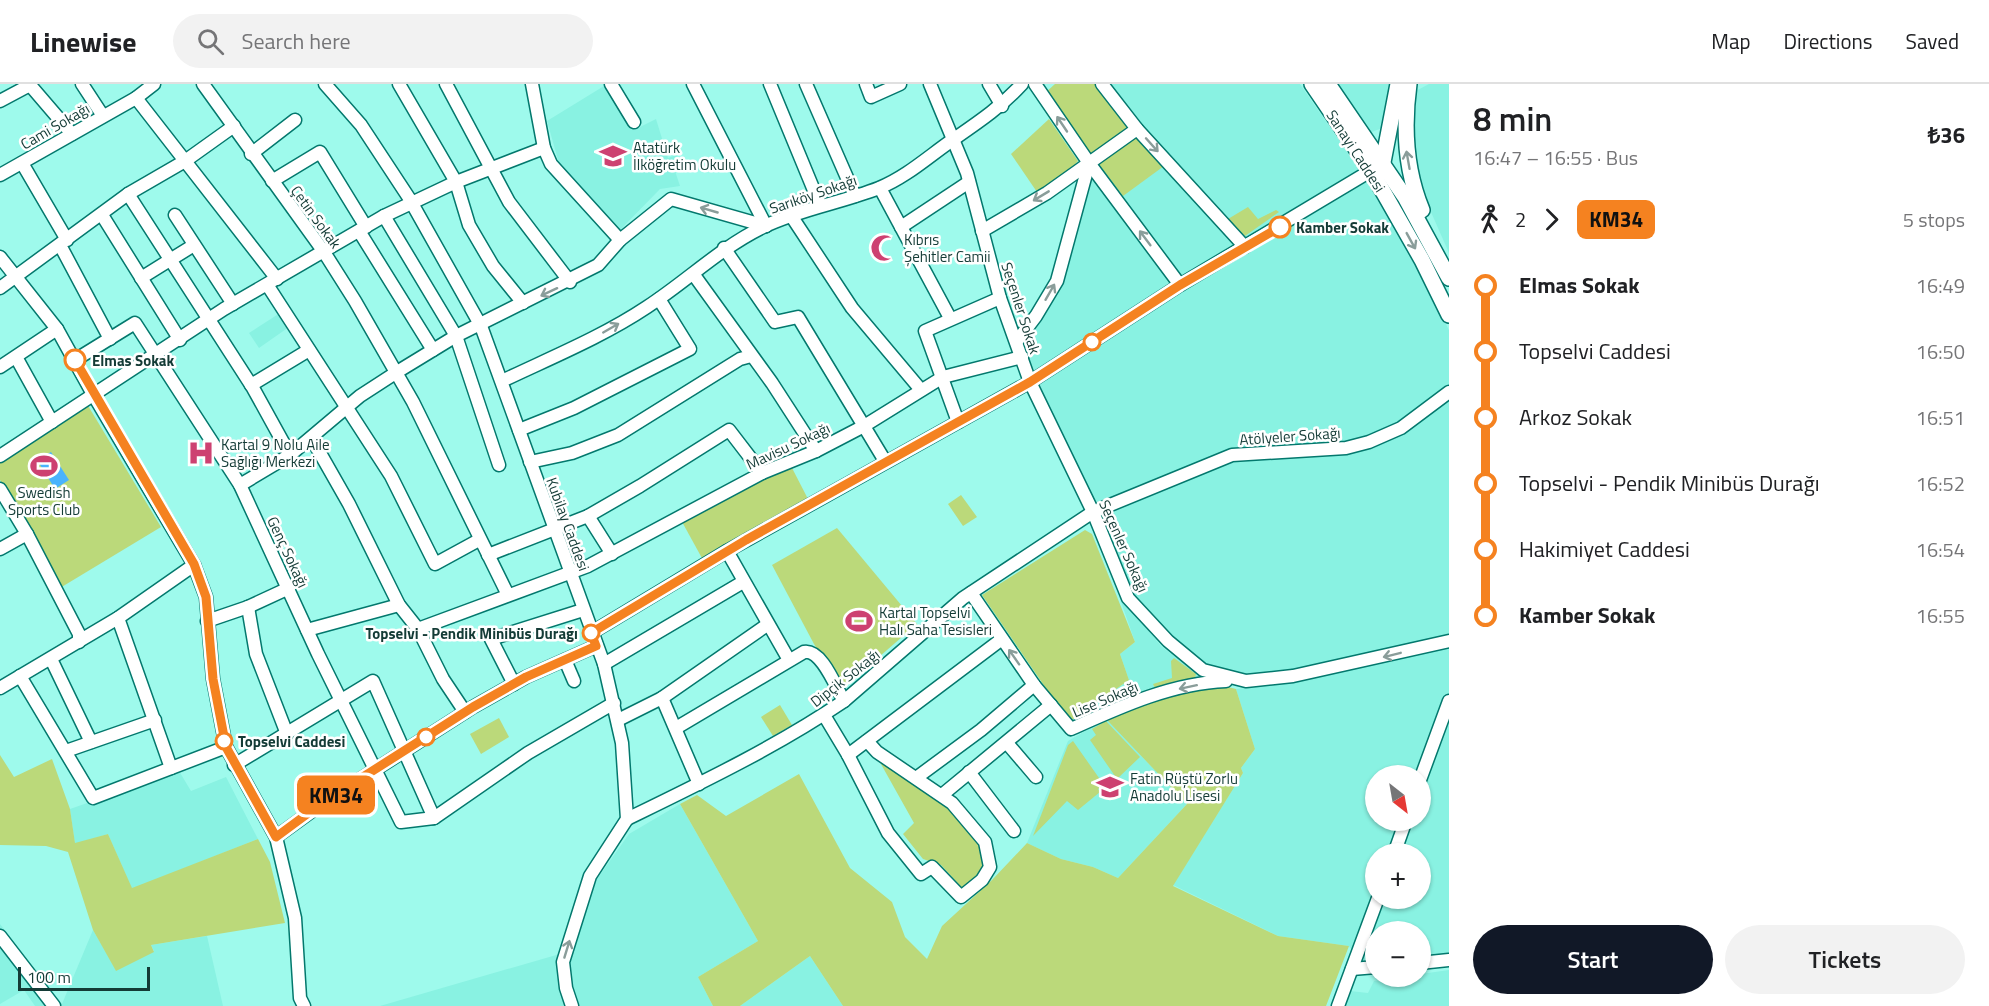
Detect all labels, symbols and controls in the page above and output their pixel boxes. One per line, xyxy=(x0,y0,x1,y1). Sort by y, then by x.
search box xyxy=(173,14,593,68)
text: Linewise xyxy=(30,20,137,63)
text: Search here xyxy=(242,24,351,58)
icon: search xyxy=(194,25,227,58)
text: Map xyxy=(1711,25,1751,57)
text: Directions xyxy=(1784,25,1873,57)
text: Saved xyxy=(1906,25,1959,57)
text: 8 min xyxy=(1473,94,1552,144)
street label: Cami Sokağı xyxy=(16,97,94,155)
street label: Sanayi Caddesi xyxy=(1321,105,1391,197)
one-way arrow xyxy=(1056,116,1068,132)
text: ₺36 xyxy=(1928,118,1965,152)
place label: Atatürk İlköğretim Okulu xyxy=(633,136,736,176)
one-way arrow xyxy=(1145,138,1159,153)
school or university icon: Atatürk İlköğretim Okulu xyxy=(598,141,628,171)
text: 16:47 – 16:55 · Bus xyxy=(1473,142,1638,173)
one-way arrow xyxy=(1403,150,1414,170)
street label: Sarıköy Sokağı xyxy=(766,168,860,220)
street label: Çetin Sokak xyxy=(285,181,347,253)
one-way arrow xyxy=(1033,191,1050,203)
icon: walk xyxy=(1473,203,1506,236)
icon: forward xyxy=(1535,203,1568,236)
text: KM34 xyxy=(1589,203,1643,235)
one-way arrow xyxy=(700,204,719,215)
text: 2 xyxy=(1515,204,1526,235)
text: 5 stops xyxy=(1903,204,1965,235)
marker: Kamber Sokak xyxy=(1269,216,1291,238)
place label: Kamber Sokak xyxy=(1296,216,1389,239)
place label: Kıbrıs Şehitler Camii xyxy=(904,228,991,268)
one-way arrow xyxy=(1139,231,1151,247)
one-way arrow xyxy=(1405,232,1417,249)
mosque icon: Kıbrıs Şehitler Camii xyxy=(869,233,899,263)
street label: Seçenler Sokak xyxy=(995,259,1047,357)
text: Elmas Sokak xyxy=(1519,268,1640,302)
text: 16:49 xyxy=(1916,270,1965,301)
one-way arrow xyxy=(1044,284,1056,301)
one-way arrow xyxy=(540,286,558,298)
one-way arrow xyxy=(602,322,619,334)
unlabelled marker xyxy=(1083,333,1101,351)
text: Topselvi Caddesi xyxy=(1519,334,1671,368)
text: 16:50 xyxy=(1916,336,1965,367)
marker: Elmas Sokak xyxy=(64,349,86,371)
place label: Elmas Sokak xyxy=(92,349,175,372)
text: Arkoz Sokak xyxy=(1519,400,1632,434)
text: 16:51 xyxy=(1916,402,1965,433)
street label: Mavisu Sokağı xyxy=(742,416,834,476)
street label: Atölyeler Sokağı xyxy=(1239,421,1341,451)
place label: Kartal 9 Nolu Aile Sağlığı Merkezi xyxy=(221,433,329,473)
hospital icon: Kartal 9 Nolu Aile Sağlığı Merkezi xyxy=(186,438,216,468)
sports icon: Swedish Sports Club xyxy=(29,451,59,481)
text: Topselvi - Pendik Minibüs Durağı xyxy=(1519,466,1820,500)
text: 16:52 xyxy=(1916,468,1965,499)
street label: Kubilay Caddesi xyxy=(540,474,596,574)
place label: Swedish Sports Club xyxy=(8,481,80,521)
street label: Seçenler Sokağı xyxy=(1093,496,1155,596)
street label: Genç Sokağı xyxy=(261,513,315,591)
text: Hakimiyet Caddesi xyxy=(1519,532,1690,566)
text: 16:54 xyxy=(1916,534,1965,565)
text: Kamber Sokak xyxy=(1519,598,1655,632)
text: 16:55 xyxy=(1916,600,1965,631)
place label: Kartal Topselvi Halı Saha Tesisleri xyxy=(879,601,992,641)
sports icon: Kartal Topselvi Halı Saha Tesisleri xyxy=(844,606,874,636)
place label: Topselvi - Pendik Minibüs Durağı xyxy=(366,622,578,645)
marker: Topselvi - Pendik Minibüs Durağı xyxy=(582,624,600,642)
street label: Dipçik Sokağı xyxy=(805,643,885,713)
one-way arrow xyxy=(1008,649,1021,666)
one-way arrow xyxy=(1383,649,1402,661)
street label: Lise Sokağı xyxy=(1068,675,1142,723)
one-way arrow xyxy=(1178,682,1198,693)
unlabelled marker xyxy=(417,728,435,746)
place label: Topselvi Caddesi xyxy=(238,730,345,753)
marker: Topselvi Caddesi xyxy=(215,732,233,750)
north arrow xyxy=(1365,765,1431,831)
map controls xyxy=(1365,765,1431,987)
place label: Fatin Rüştü Zorlu Anadolu Lisesi xyxy=(1130,767,1238,807)
school or university icon: Fatin Rüştü Zorlu Anadolu Lisesi xyxy=(1095,772,1125,802)
line badge: KM34 xyxy=(294,776,378,814)
text: KM34 xyxy=(309,779,363,811)
button: + xyxy=(1365,843,1431,909)
button: − xyxy=(1365,921,1431,987)
button: Start xyxy=(1473,925,1713,994)
button: Tickets xyxy=(1725,925,1965,994)
one-way arrow xyxy=(562,940,573,959)
scale bar xyxy=(18,964,150,992)
text: 100 m xyxy=(27,965,71,989)

